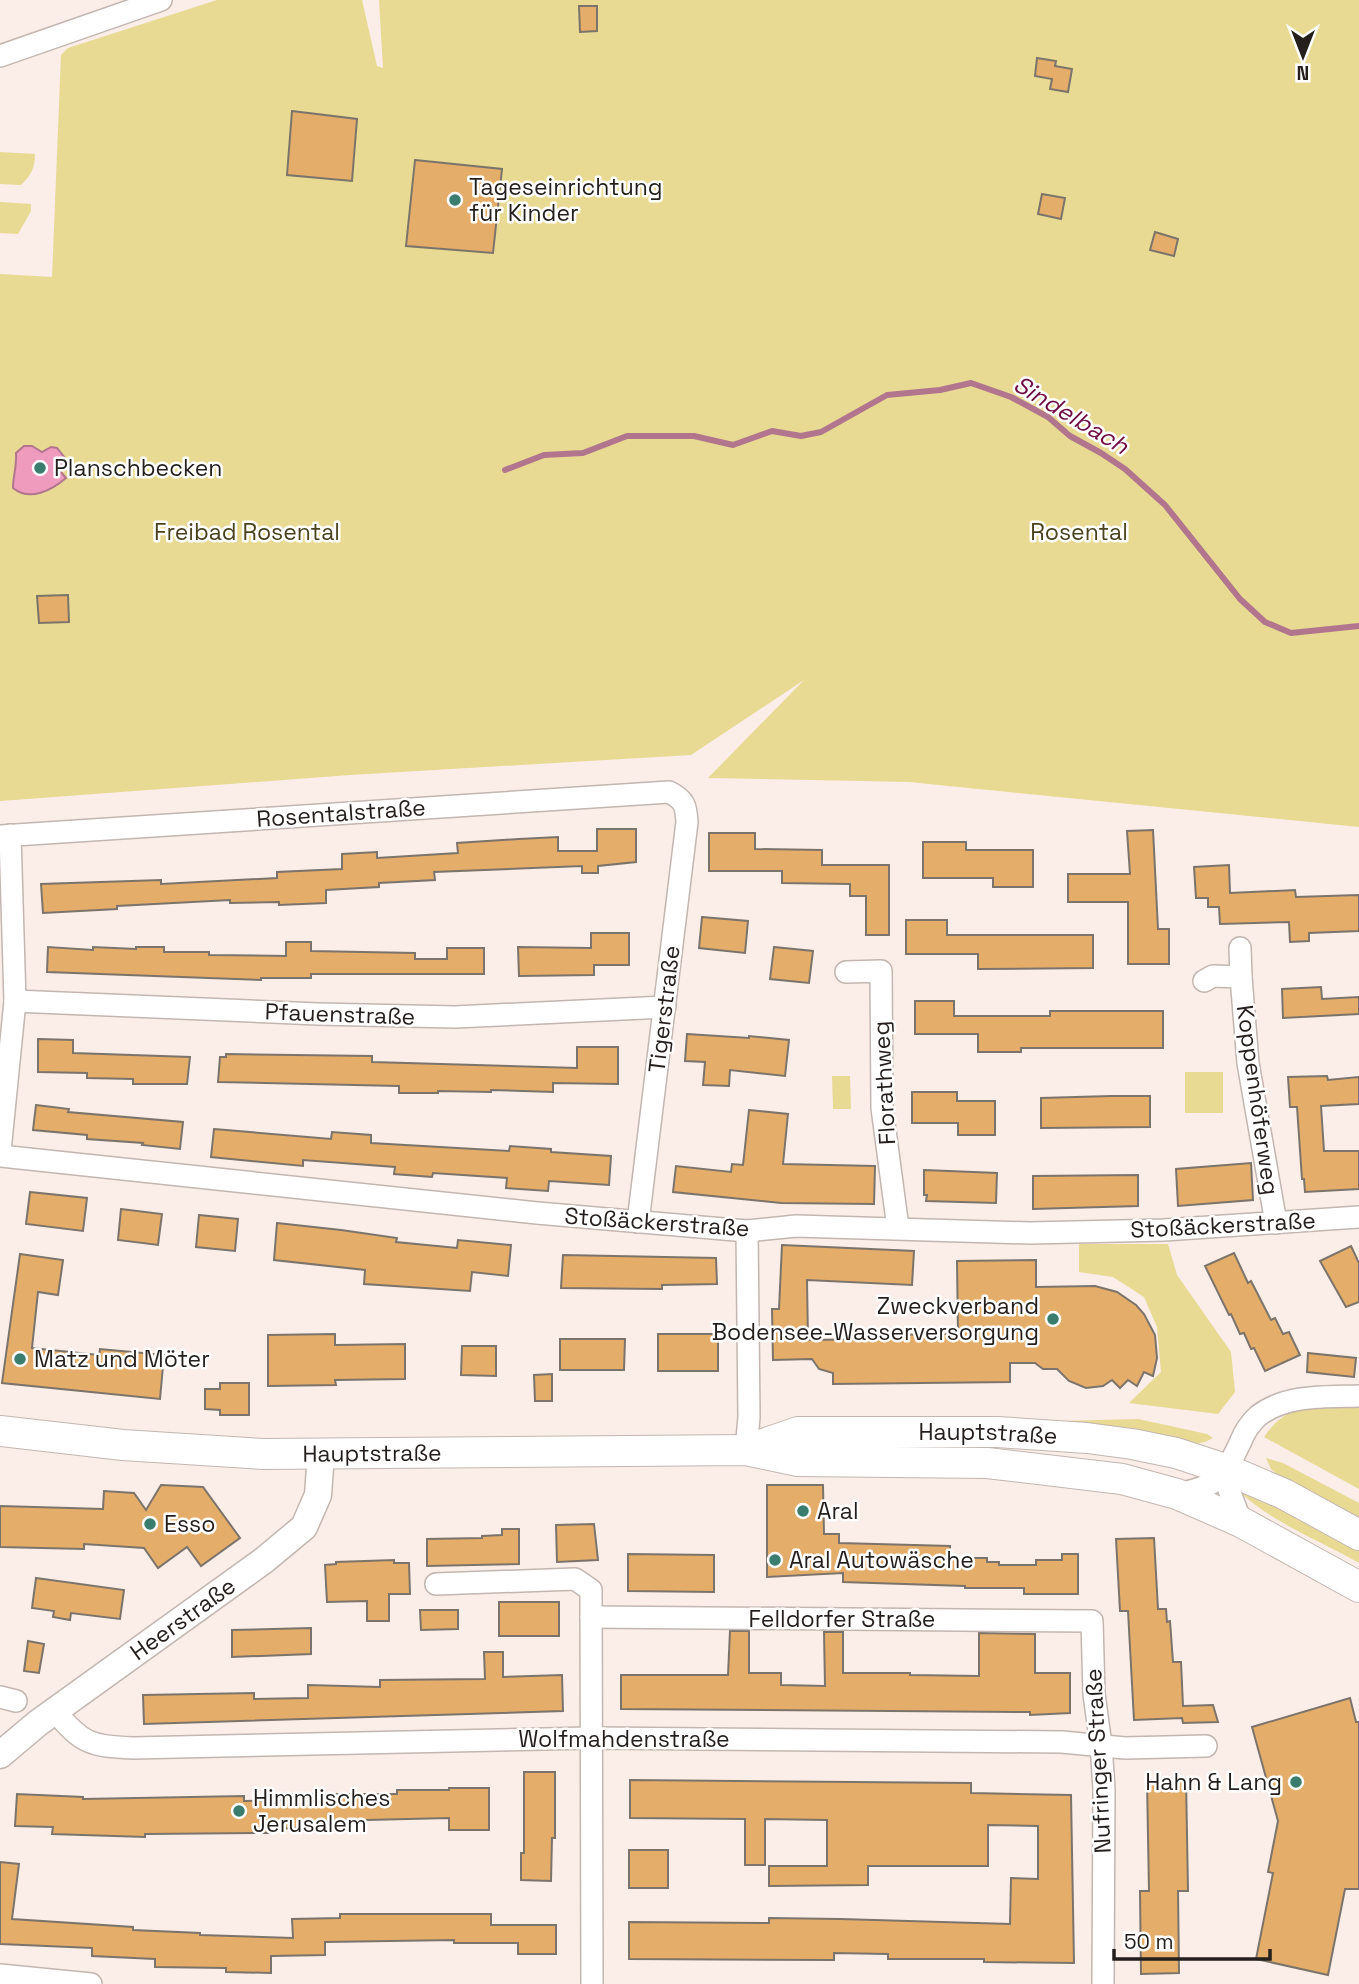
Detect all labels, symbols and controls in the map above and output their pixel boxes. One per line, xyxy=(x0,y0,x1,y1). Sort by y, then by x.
north arrow xyxy=(1268,21,1338,91)
text: N xyxy=(1297,60,1309,85)
place label: Tageseinrichtung für Kinder xyxy=(469,172,663,228)
marker: Tageseinrichtung für Kinder xyxy=(447,192,463,208)
water label: Sindelbach xyxy=(1008,368,1136,462)
place label: Planschbecken xyxy=(54,453,222,483)
marker: Planschbecken xyxy=(32,460,48,476)
park label: Freibad Rosental xyxy=(154,517,340,547)
park label: Rosental xyxy=(1030,517,1128,547)
street label: Rosentalstraße xyxy=(255,792,427,834)
street label: Tigerstraße xyxy=(641,944,687,1074)
street label: Pfauenstraße xyxy=(264,996,416,1032)
street label: Koppenhöferweg xyxy=(1230,1003,1286,1197)
street label: Florathweg xyxy=(866,1020,902,1146)
street label: Stoßäckerstraße xyxy=(563,1201,751,1243)
street label: Stoßäckerstraße xyxy=(1130,1205,1316,1245)
place label: Zweckverband Bodensee-Wasserversorgung xyxy=(712,1291,1039,1347)
marker: Zweckverband Bodensee-Wasserversorgung xyxy=(1045,1311,1061,1327)
place label: Matz und Möter xyxy=(34,1344,210,1374)
marker: Matz und Möter xyxy=(12,1351,28,1367)
street label: Hauptstraße xyxy=(918,1417,1058,1451)
street label: Hauptstraße xyxy=(302,1438,442,1469)
place label: Aral xyxy=(817,1496,859,1526)
marker: Aral xyxy=(795,1503,811,1519)
place label: Esso xyxy=(164,1509,215,1539)
marker: Esso xyxy=(142,1516,158,1532)
place label: Aral Autowäsche xyxy=(789,1545,974,1575)
marker: Aral Autowäsche xyxy=(767,1552,783,1568)
street label: Heerstraße xyxy=(124,1571,241,1667)
street label: Felldorfer Straße xyxy=(749,1604,935,1634)
street label: Nufringer Straße xyxy=(1078,1668,1118,1854)
street label: Wolfmahdenstraße xyxy=(518,1724,730,1754)
place label: Hahn & Lang xyxy=(1145,1767,1282,1797)
marker: Hahn & Lang xyxy=(1288,1774,1304,1790)
place label: Himmlisches Jerusalem xyxy=(253,1783,390,1839)
marker: Himmlisches Jerusalem xyxy=(231,1803,247,1819)
scale bar xyxy=(1114,1918,1270,1962)
text: 50 m xyxy=(1124,1928,1174,1955)

